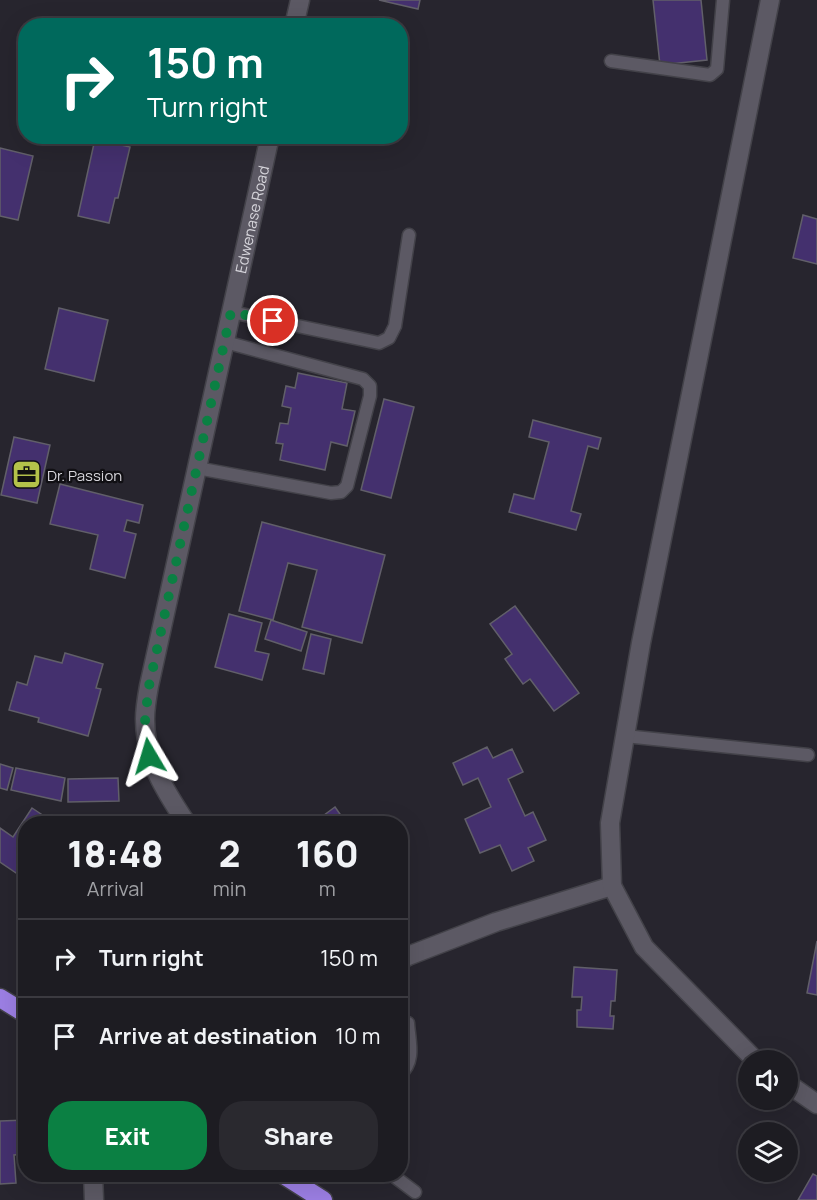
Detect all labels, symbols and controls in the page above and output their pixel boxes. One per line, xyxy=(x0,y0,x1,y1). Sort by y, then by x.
text: 150 m xyxy=(147,33,264,91)
icon: right xyxy=(48,42,126,120)
text: Turn right xyxy=(147,88,268,125)
street label: Edwenase Road xyxy=(230,164,274,275)
pin xyxy=(247,295,298,346)
icon: arrive xyxy=(256,304,289,337)
office icon: Dr. Passion xyxy=(10,459,42,491)
place label: Dr. Passion xyxy=(47,465,122,486)
position arrow xyxy=(117,724,181,788)
text: 18:48 xyxy=(67,829,164,878)
text: 2 xyxy=(219,829,240,878)
text: 160 xyxy=(296,829,359,878)
text: Arrival xyxy=(87,875,144,902)
text: min xyxy=(213,875,246,902)
text: m xyxy=(319,875,336,902)
icon: right xyxy=(48,942,81,975)
text: Turn right xyxy=(99,943,204,973)
text: 150 m xyxy=(320,943,378,973)
icon: arrive xyxy=(48,1020,81,1053)
text: Arrive at destination xyxy=(99,1021,317,1051)
text: 10 m xyxy=(335,1021,380,1051)
map controls xyxy=(738,1050,798,1182)
button: sound xyxy=(738,1050,798,1110)
button: Exit xyxy=(48,1101,207,1170)
button: Share xyxy=(219,1101,378,1170)
button: layers xyxy=(738,1122,798,1182)

